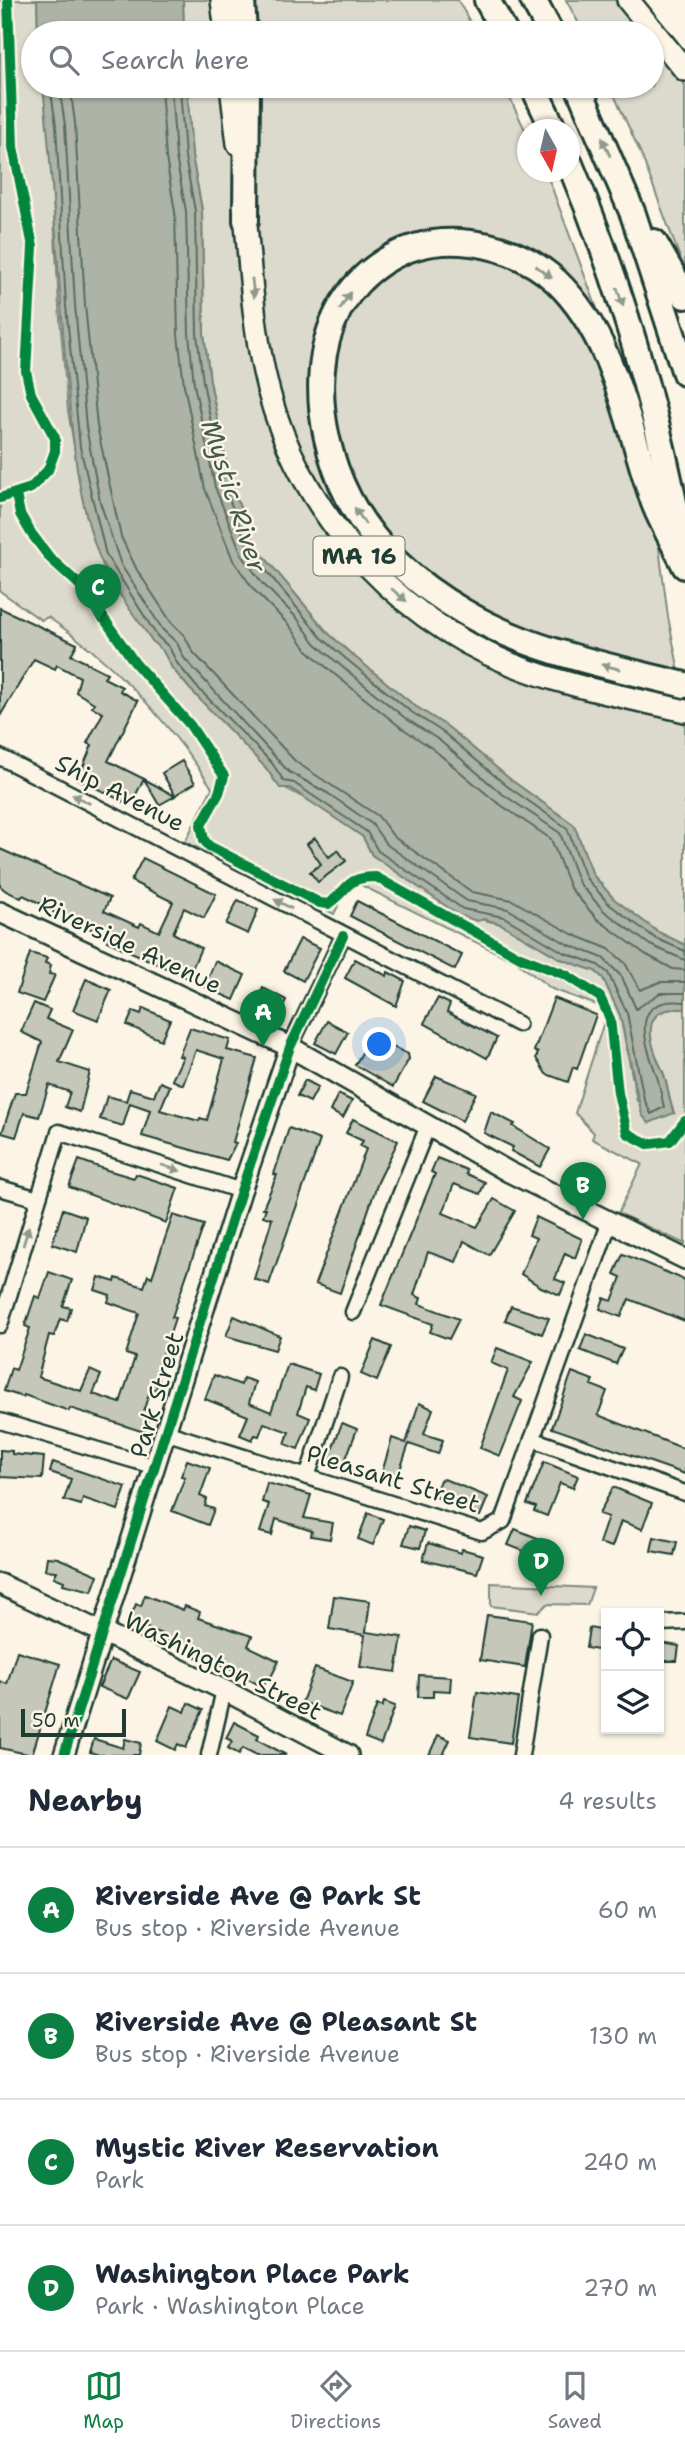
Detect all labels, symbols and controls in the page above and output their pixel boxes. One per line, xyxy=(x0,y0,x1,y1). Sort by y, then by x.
search box xyxy=(21,21,664,98)
icon: search xyxy=(45,41,83,79)
text: Search here xyxy=(101,42,250,77)
north arrow xyxy=(517,119,580,182)
one-way arrow xyxy=(600,136,611,157)
one-way arrow xyxy=(535,265,553,279)
one-way arrow xyxy=(248,277,259,299)
one-way arrow xyxy=(615,286,626,307)
one-way arrow xyxy=(338,291,351,311)
water label: Mystic River xyxy=(193,415,276,577)
one-way arrow xyxy=(353,507,366,526)
road number: MA 16 xyxy=(314,536,404,576)
pin: C xyxy=(75,564,121,622)
one-way arrow xyxy=(390,587,408,602)
one-way arrow xyxy=(600,661,622,672)
street label: Ship Avenue xyxy=(50,747,190,839)
one-way arrow xyxy=(71,793,91,804)
street label: Riverside Avenue xyxy=(33,889,227,1001)
one-way arrow xyxy=(273,898,293,910)
pin: A xyxy=(240,989,286,1047)
your location xyxy=(362,1027,396,1061)
pin: B xyxy=(560,1162,606,1220)
one-way arrow xyxy=(161,1164,182,1174)
one-way arrow xyxy=(22,1226,32,1247)
street label: Park Street xyxy=(123,1328,191,1462)
street label: Pleasant Street xyxy=(303,1437,483,1521)
pin: D xyxy=(518,1538,564,1596)
street label: Washington Street xyxy=(119,1604,327,1728)
map controls xyxy=(601,1608,664,1734)
button: locate xyxy=(601,1608,664,1671)
button: layers xyxy=(601,1671,664,1734)
scale bar xyxy=(21,1706,126,1738)
text: 50 m xyxy=(32,1708,80,1733)
text: Nearby xyxy=(28,1780,143,1821)
text: 4 results xyxy=(558,1786,657,1816)
text: Riverside Ave @ Park St xyxy=(95,1878,421,1913)
text: A xyxy=(42,1895,60,1925)
text: 60 m xyxy=(598,1895,657,1925)
text: Bus stop · Riverside Avenue xyxy=(95,1913,400,1943)
text: Riverside Ave @ Pleasant St xyxy=(95,2004,477,2039)
text: B xyxy=(44,2021,58,2051)
text: 130 m xyxy=(589,2021,657,2051)
text: Bus stop · Riverside Avenue xyxy=(95,2039,400,2069)
text: Mystic River Reservation xyxy=(95,2130,439,2165)
text: C xyxy=(44,2147,58,2177)
text: 240 m xyxy=(583,2147,657,2177)
text: Park xyxy=(95,2165,144,2195)
text: Washington Place Park xyxy=(95,2256,410,2291)
text: D xyxy=(43,2273,59,2303)
text: 270 m xyxy=(583,2273,657,2303)
text: Park · Washington Place xyxy=(95,2291,365,2321)
tab: Map xyxy=(83,2367,124,2434)
tab: Directions xyxy=(291,2367,381,2434)
tab: Saved xyxy=(548,2367,602,2434)

